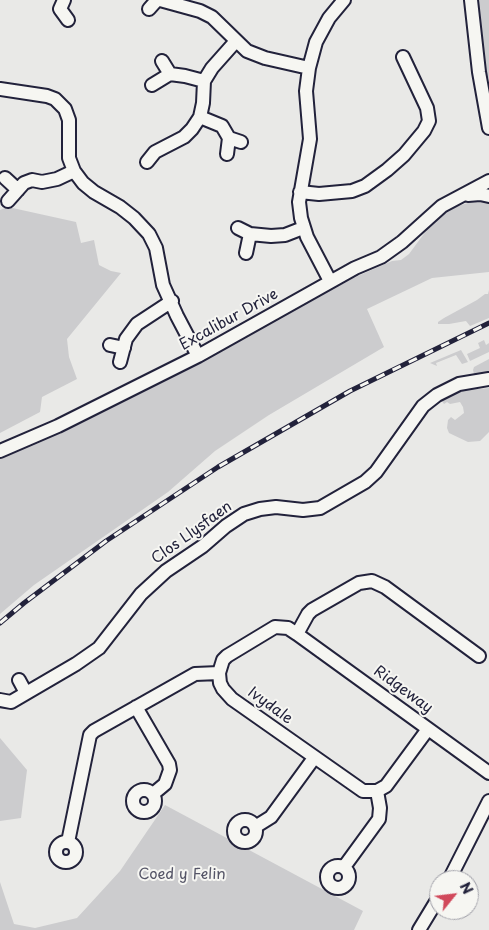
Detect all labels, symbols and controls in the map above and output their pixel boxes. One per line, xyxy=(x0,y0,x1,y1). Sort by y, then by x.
street label: Excalibur Drive xyxy=(177,285,281,355)
street label: Clos Llysfaen xyxy=(148,498,236,568)
street label: Ridgeway xyxy=(370,662,436,718)
street label: Ivydale xyxy=(244,684,296,728)
park label: Coed y Felin xyxy=(138,866,226,884)
north arrow xyxy=(429,870,479,920)
text: N xyxy=(455,878,479,898)

